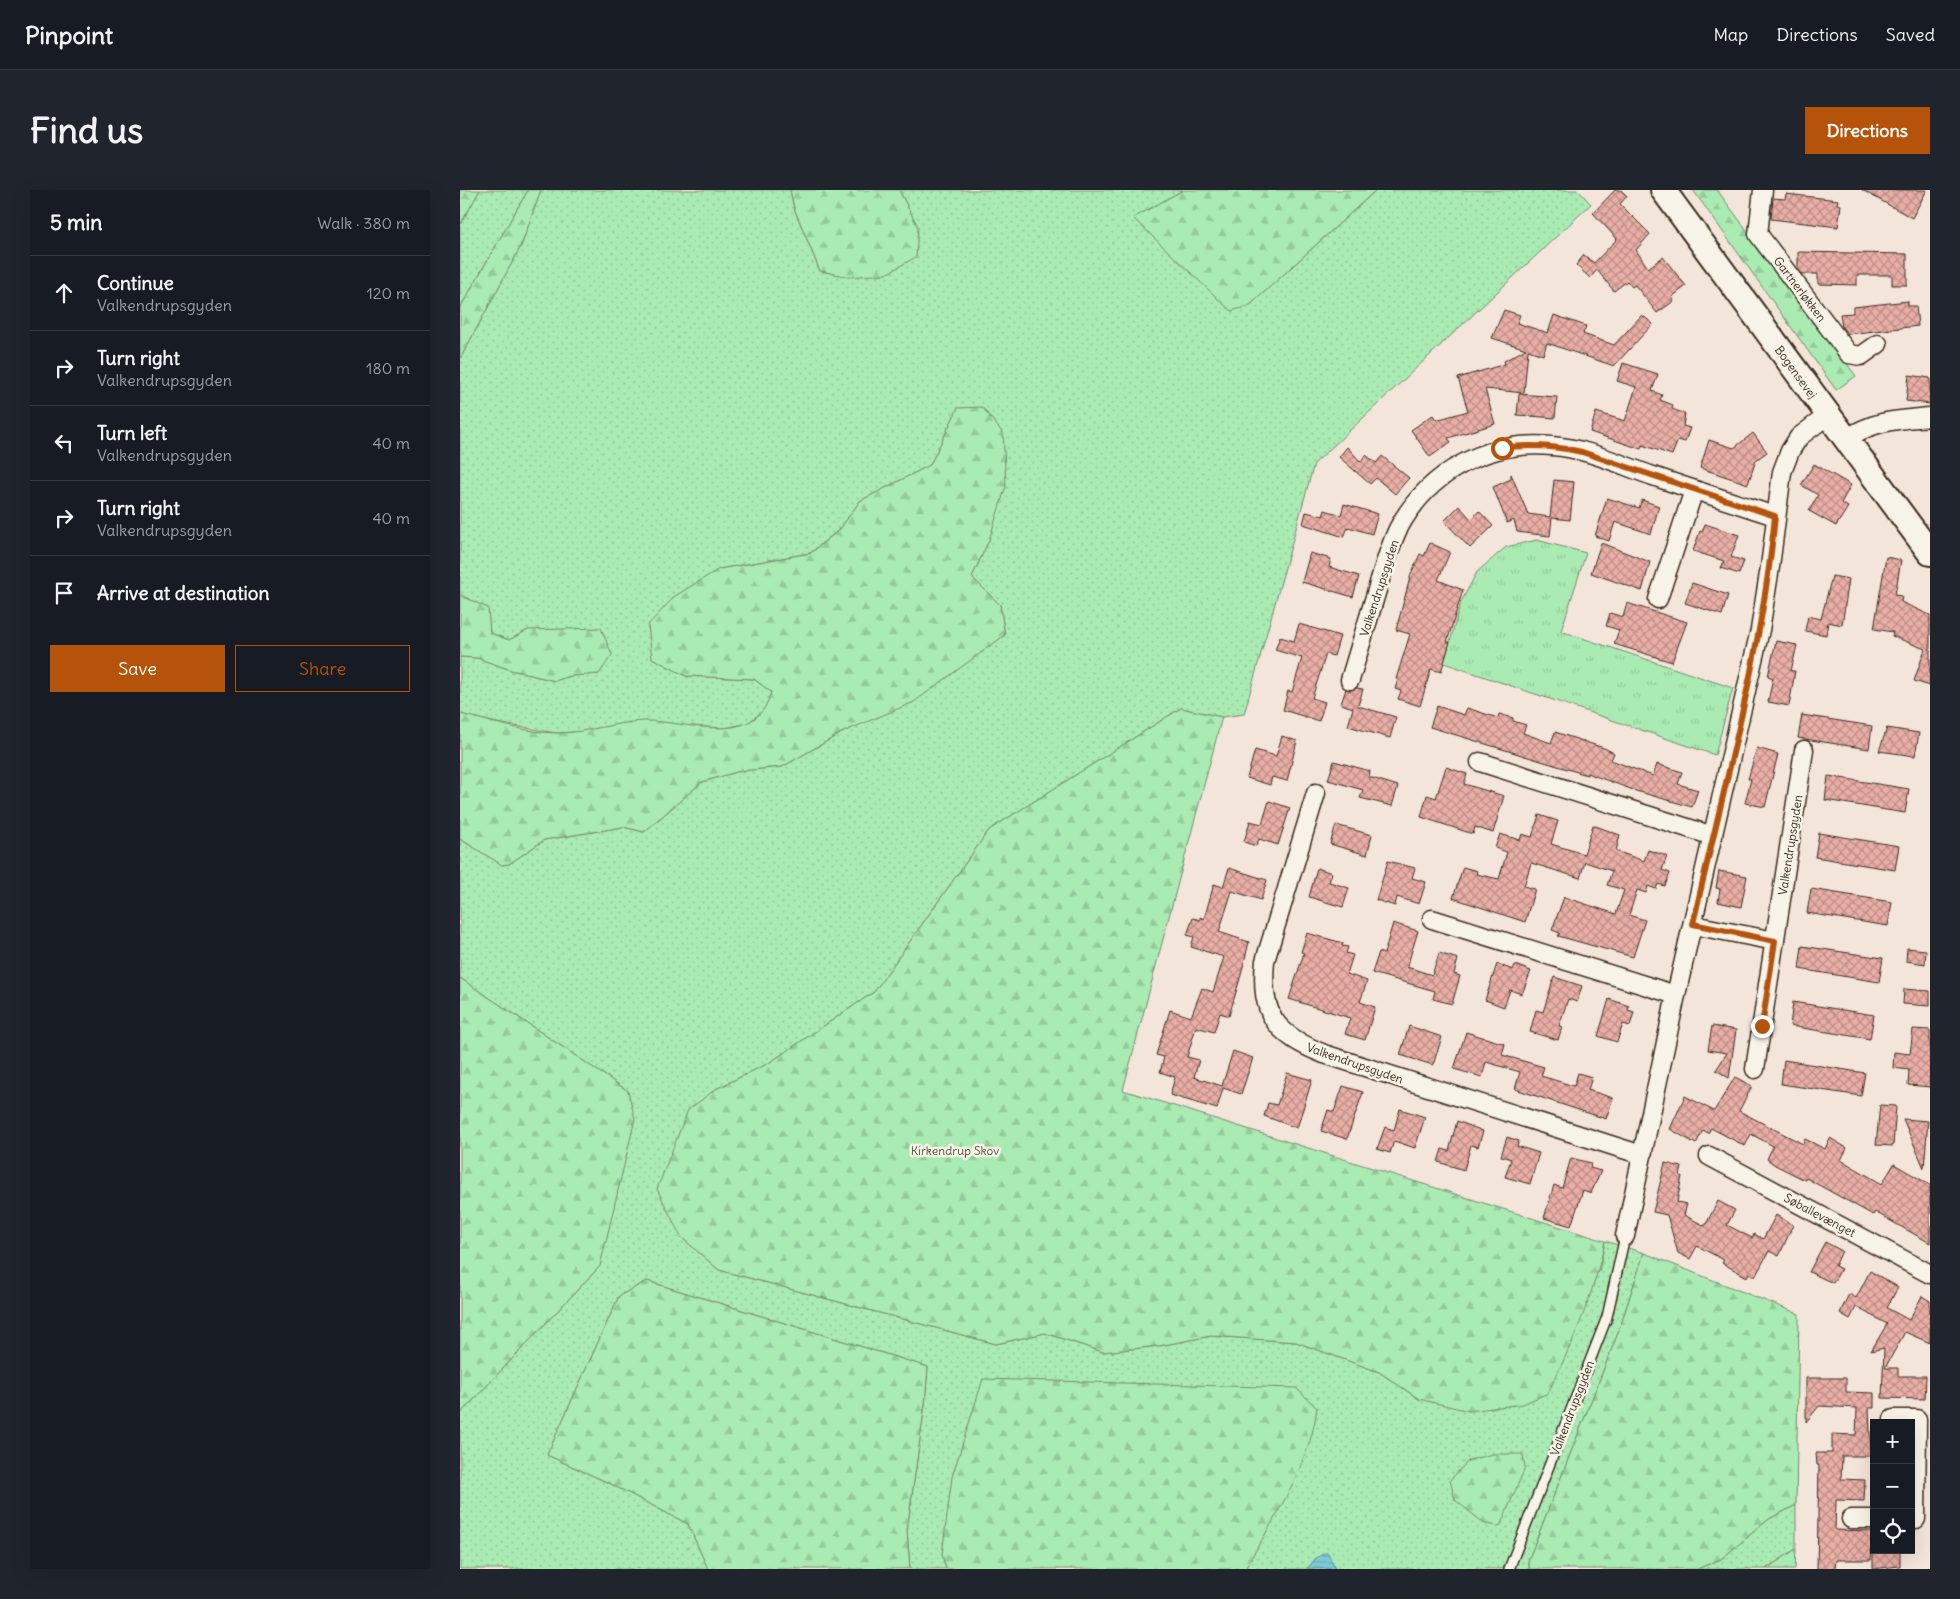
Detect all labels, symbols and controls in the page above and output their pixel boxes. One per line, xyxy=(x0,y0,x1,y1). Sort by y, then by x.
text: Pinpoint xyxy=(25,20,113,50)
text: Map xyxy=(1713,23,1748,46)
text: Directions xyxy=(1776,23,1858,46)
text: Saved xyxy=(1886,23,1935,46)
button: Directions xyxy=(1805,107,1930,154)
text: Find us xyxy=(30,108,143,152)
text: 5 min xyxy=(50,209,102,236)
text: Walk · 380 m xyxy=(317,213,410,233)
street label: Gartnerløkken xyxy=(1771,253,1829,325)
text: Continue xyxy=(97,271,174,295)
icon: ahead xyxy=(50,279,78,307)
text: 120 m xyxy=(367,283,410,303)
text: Valkendrupsgyden xyxy=(97,295,232,315)
street label: Bogensevej xyxy=(1772,343,1820,401)
text: Turn right xyxy=(97,346,180,370)
icon: right xyxy=(50,354,78,382)
text: 180 m xyxy=(366,358,410,378)
text: Valkendrupsgyden xyxy=(97,370,232,390)
text: Turn left xyxy=(97,421,167,445)
icon: left xyxy=(50,429,78,457)
text: 40 m xyxy=(372,433,410,453)
route start xyxy=(1491,437,1514,460)
text: Valkendrupsgyden xyxy=(97,445,232,465)
text: Turn right xyxy=(97,496,180,520)
icon: right xyxy=(50,504,78,532)
text: 40 m xyxy=(372,508,410,528)
text: Valkendrupsgyden xyxy=(97,520,232,540)
street label: Valkendrupsgyden xyxy=(1356,538,1402,638)
icon: arrive xyxy=(50,579,78,607)
text: Arrive at destination xyxy=(97,581,270,605)
button: Save xyxy=(50,645,225,692)
button: Share xyxy=(235,645,410,692)
street label: Valkendrupsgyden xyxy=(1775,794,1805,896)
route end xyxy=(1751,1015,1774,1038)
street label: Valkendrupsgyden xyxy=(1305,1039,1405,1087)
park label: Kirkendrup Skov xyxy=(911,1143,999,1158)
street label: Søballevænget xyxy=(1782,1190,1858,1240)
street label: Valkendrupsgyden xyxy=(1547,1358,1597,1458)
map controls xyxy=(1870,1419,1915,1554)
button: + xyxy=(1870,1419,1915,1464)
button: − xyxy=(1870,1464,1915,1509)
button: locate xyxy=(1870,1509,1915,1554)

